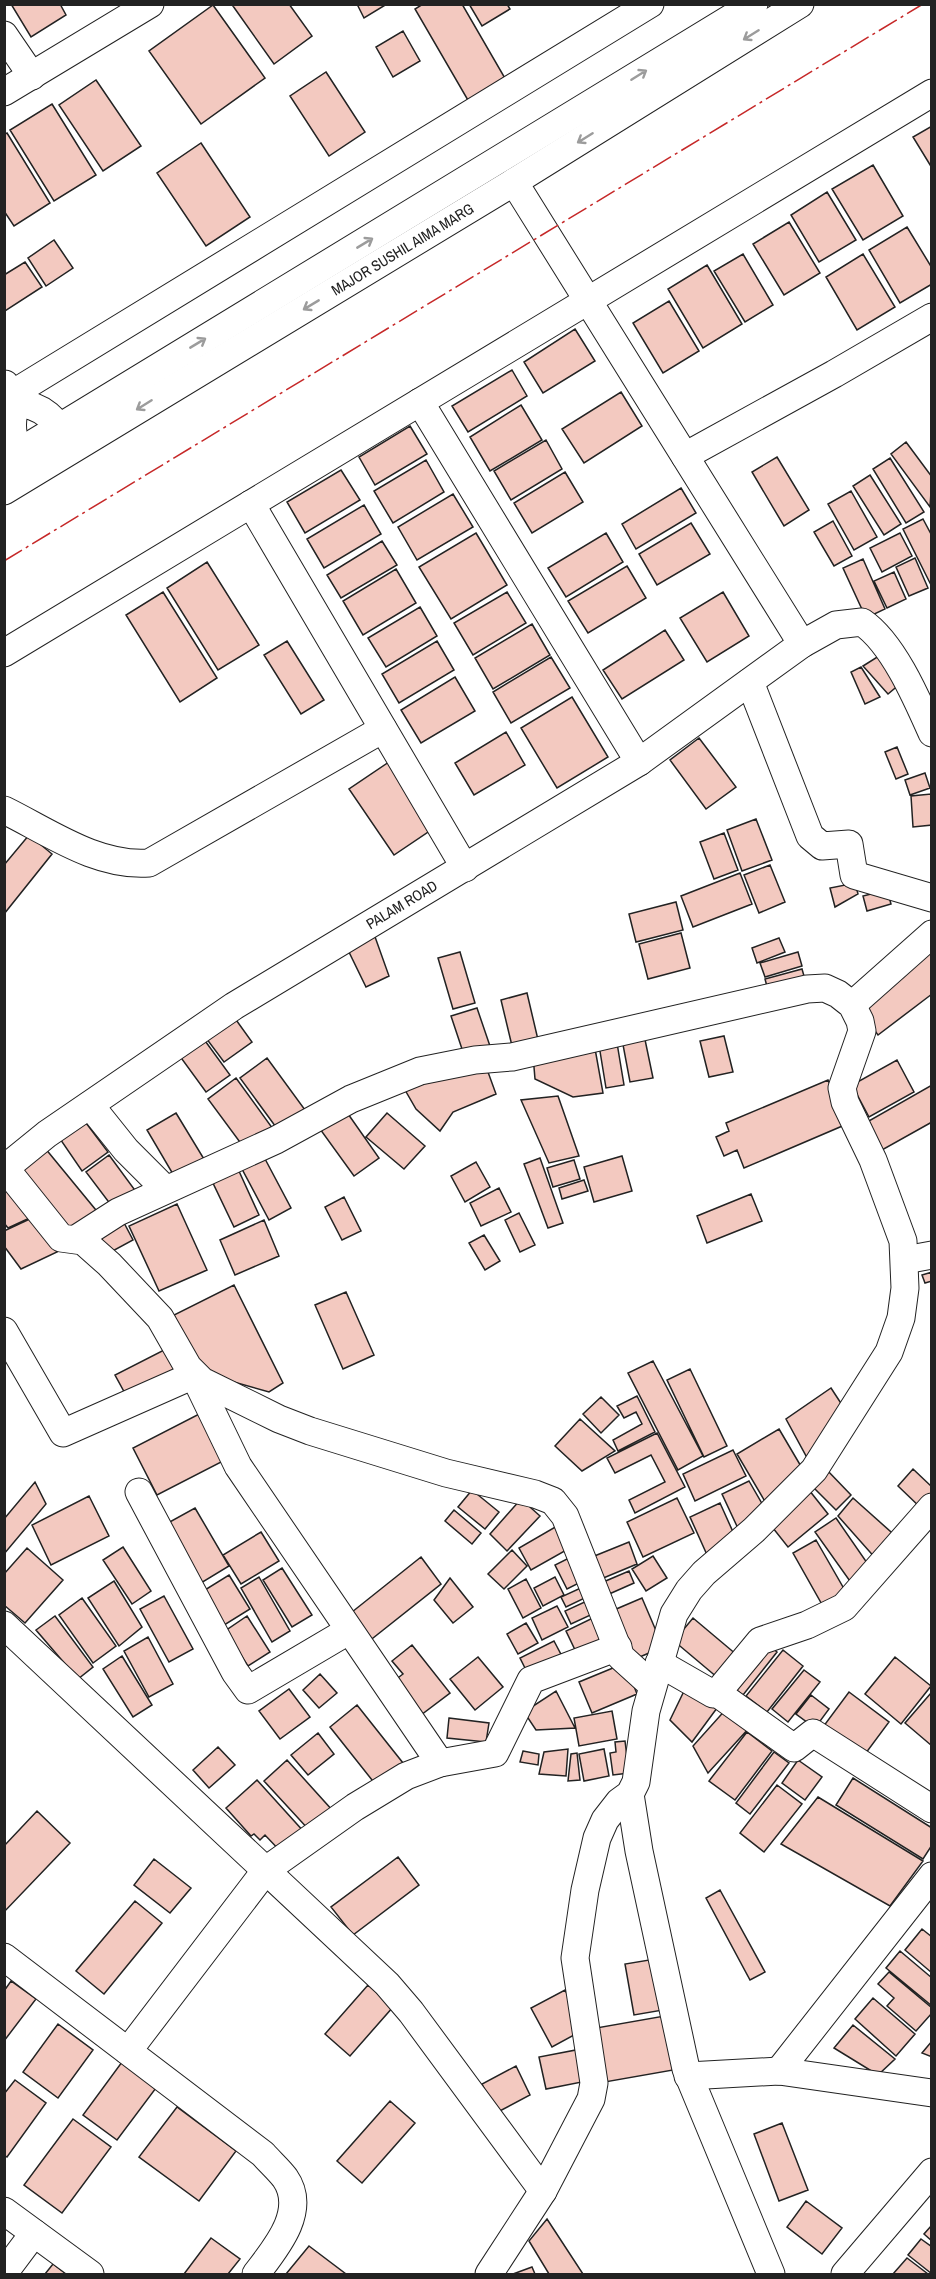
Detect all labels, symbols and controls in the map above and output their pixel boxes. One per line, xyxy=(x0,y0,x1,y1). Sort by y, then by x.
one-way arrow xyxy=(742,29,759,42)
one-way arrow xyxy=(630,69,647,81)
one-way arrow xyxy=(577,133,594,145)
street label: MAJOR SUSHIL AIMA MARG xyxy=(327,198,477,300)
one-way arrow xyxy=(356,236,373,248)
one-way arrow xyxy=(303,299,320,311)
one-way arrow xyxy=(189,337,206,349)
one-way arrow xyxy=(135,399,152,412)
street label: PALAM ROAD xyxy=(362,875,441,934)

